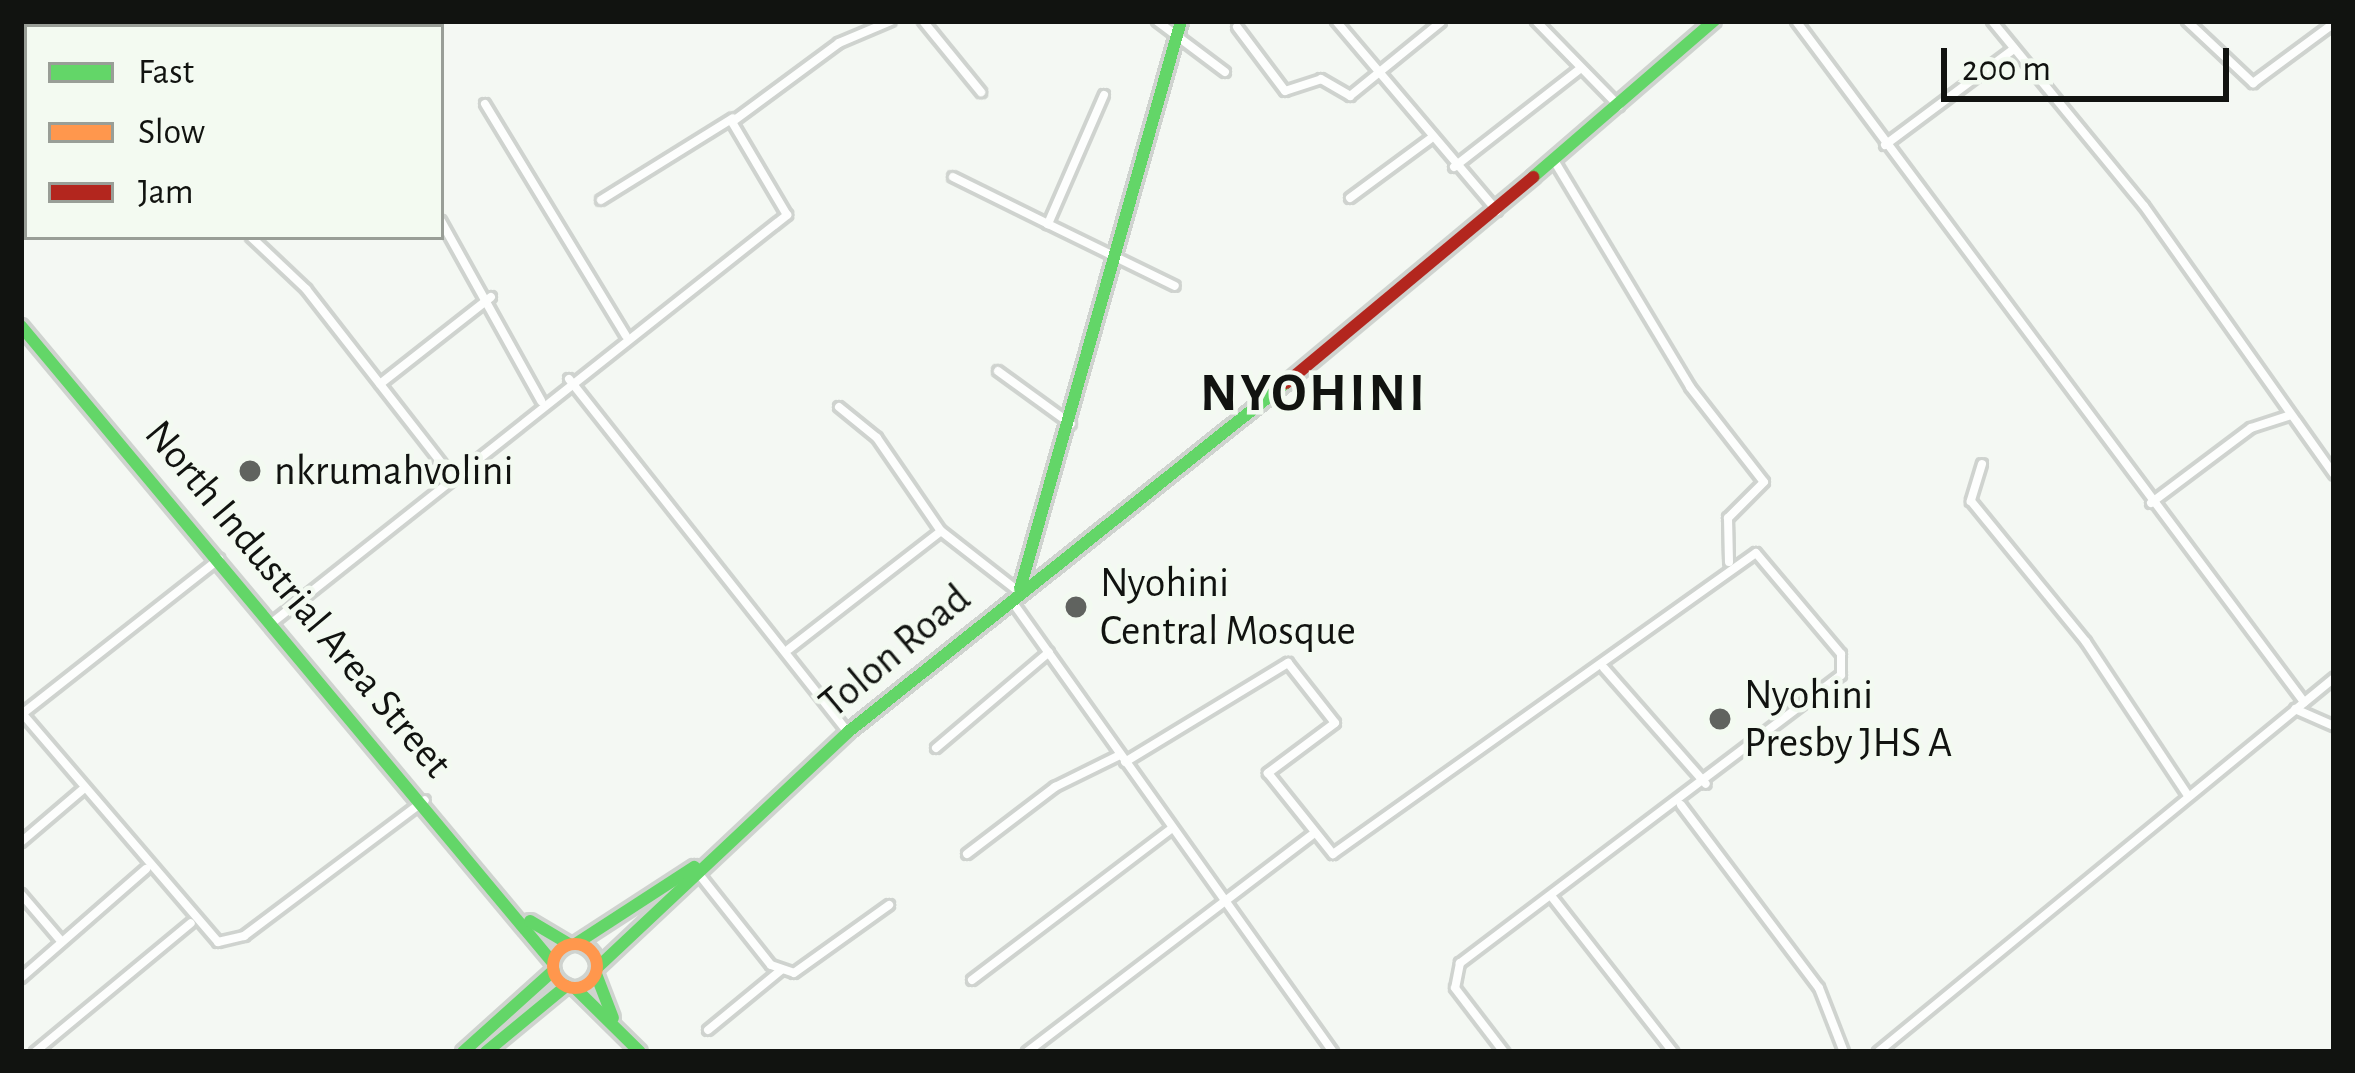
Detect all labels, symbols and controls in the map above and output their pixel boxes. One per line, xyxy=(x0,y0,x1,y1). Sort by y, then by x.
legend xyxy=(24,24,444,240)
scale bar xyxy=(1947,24,2235,98)
text: 200 m xyxy=(1962,51,2051,87)
text: Fast xyxy=(138,54,194,90)
text: Slow xyxy=(138,114,205,150)
text: Jam xyxy=(138,174,194,210)
district label: NYOHINI xyxy=(1200,362,1428,426)
street label: North Industrial Area Street xyxy=(134,410,462,788)
place label: nkrumahvolini xyxy=(274,446,514,496)
marker: nkrumahvolini xyxy=(237,458,263,484)
place label: Nyohini Central Mosque xyxy=(1100,558,1356,656)
street label: Tolon Road xyxy=(809,573,981,729)
marker: Nyohini Central Mosque xyxy=(1063,594,1089,620)
place label: Nyohini Presby JHS A xyxy=(1744,670,1952,768)
marker: Nyohini Presby JHS A xyxy=(1707,706,1733,732)

